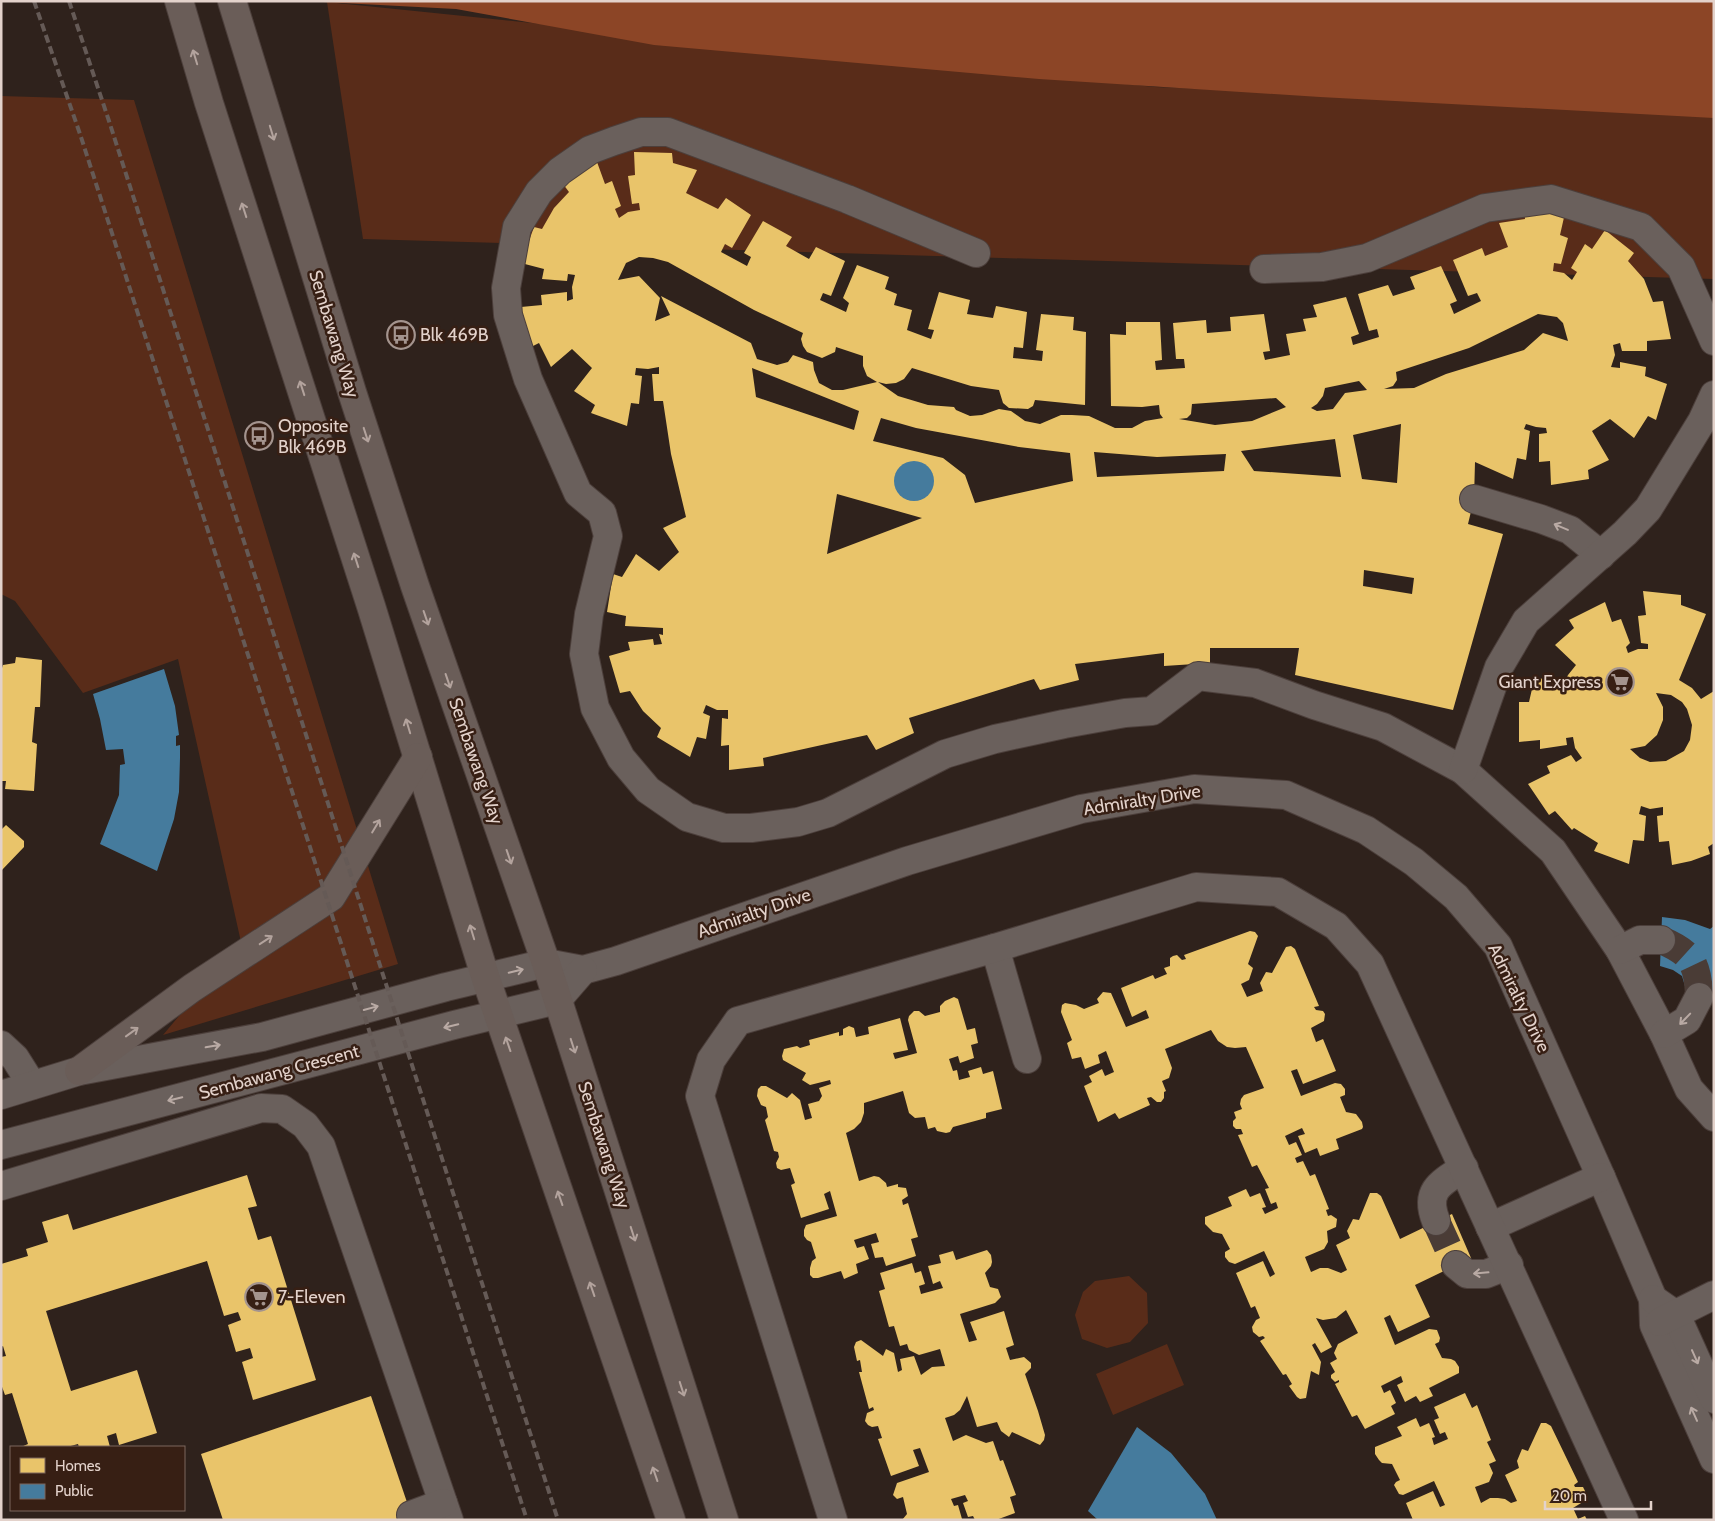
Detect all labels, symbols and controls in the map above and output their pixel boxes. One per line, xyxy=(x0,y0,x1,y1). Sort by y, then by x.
one-way arrow xyxy=(190,49,200,65)
one-way arrow xyxy=(268,125,278,141)
one-way arrow xyxy=(239,202,248,218)
street label: Sembawang Way xyxy=(304,268,364,400)
bus stop icon: Blk 469B xyxy=(386,320,416,350)
place label: Blk 469B xyxy=(420,324,489,346)
one-way arrow xyxy=(296,381,306,397)
place label: Opposite Blk 469B xyxy=(278,415,348,458)
bus stop icon: Opposite Blk 469B xyxy=(244,421,274,451)
one-way arrow xyxy=(362,427,371,443)
one-way arrow xyxy=(1554,521,1569,531)
one-way arrow xyxy=(351,552,361,568)
one-way arrow xyxy=(422,610,431,626)
supermarket icon: Giant Express xyxy=(1605,667,1635,697)
place label: Giant Express xyxy=(1498,671,1601,693)
one-way arrow xyxy=(444,673,453,689)
street label: Sembawang Way xyxy=(444,695,508,827)
one-way arrow xyxy=(403,719,413,735)
street label: Admiralty Drive xyxy=(1082,780,1202,820)
one-way arrow xyxy=(372,819,382,833)
one-way arrow xyxy=(505,849,514,864)
street label: Admiralty Drive xyxy=(694,883,814,943)
one-way arrow xyxy=(466,924,476,940)
one-way arrow xyxy=(259,935,273,945)
street label: Admiralty Drive xyxy=(1483,940,1555,1056)
one-way arrow xyxy=(507,966,523,975)
one-way arrow xyxy=(362,1003,378,1012)
one-way arrow xyxy=(1679,1013,1691,1025)
one-way arrow xyxy=(443,1021,459,1031)
one-way arrow xyxy=(125,1027,139,1037)
one-way arrow xyxy=(503,1037,512,1053)
one-way arrow xyxy=(568,1038,578,1054)
street label: Sembawang Crescent xyxy=(196,1040,362,1104)
one-way arrow xyxy=(204,1041,220,1051)
street label: Sembawang Way xyxy=(573,1079,635,1211)
one-way arrow xyxy=(168,1095,184,1104)
one-way arrow xyxy=(555,1191,564,1206)
one-way arrow xyxy=(629,1226,638,1241)
one-way arrow xyxy=(1474,1269,1490,1278)
one-way arrow xyxy=(586,1281,596,1297)
supermarket icon: 7-Eleven xyxy=(244,1282,274,1312)
place label: 7-Eleven xyxy=(278,1286,346,1308)
one-way arrow xyxy=(1690,1349,1700,1364)
one-way arrow xyxy=(678,1380,688,1396)
one-way arrow xyxy=(1689,1407,1698,1422)
legend xyxy=(10,1446,185,1511)
text: Homes xyxy=(55,1457,101,1475)
one-way arrow xyxy=(650,1466,659,1482)
scale bar xyxy=(1545,1478,1651,1510)
text: Public xyxy=(55,1482,93,1500)
text: 20 m xyxy=(1552,1487,1587,1505)

